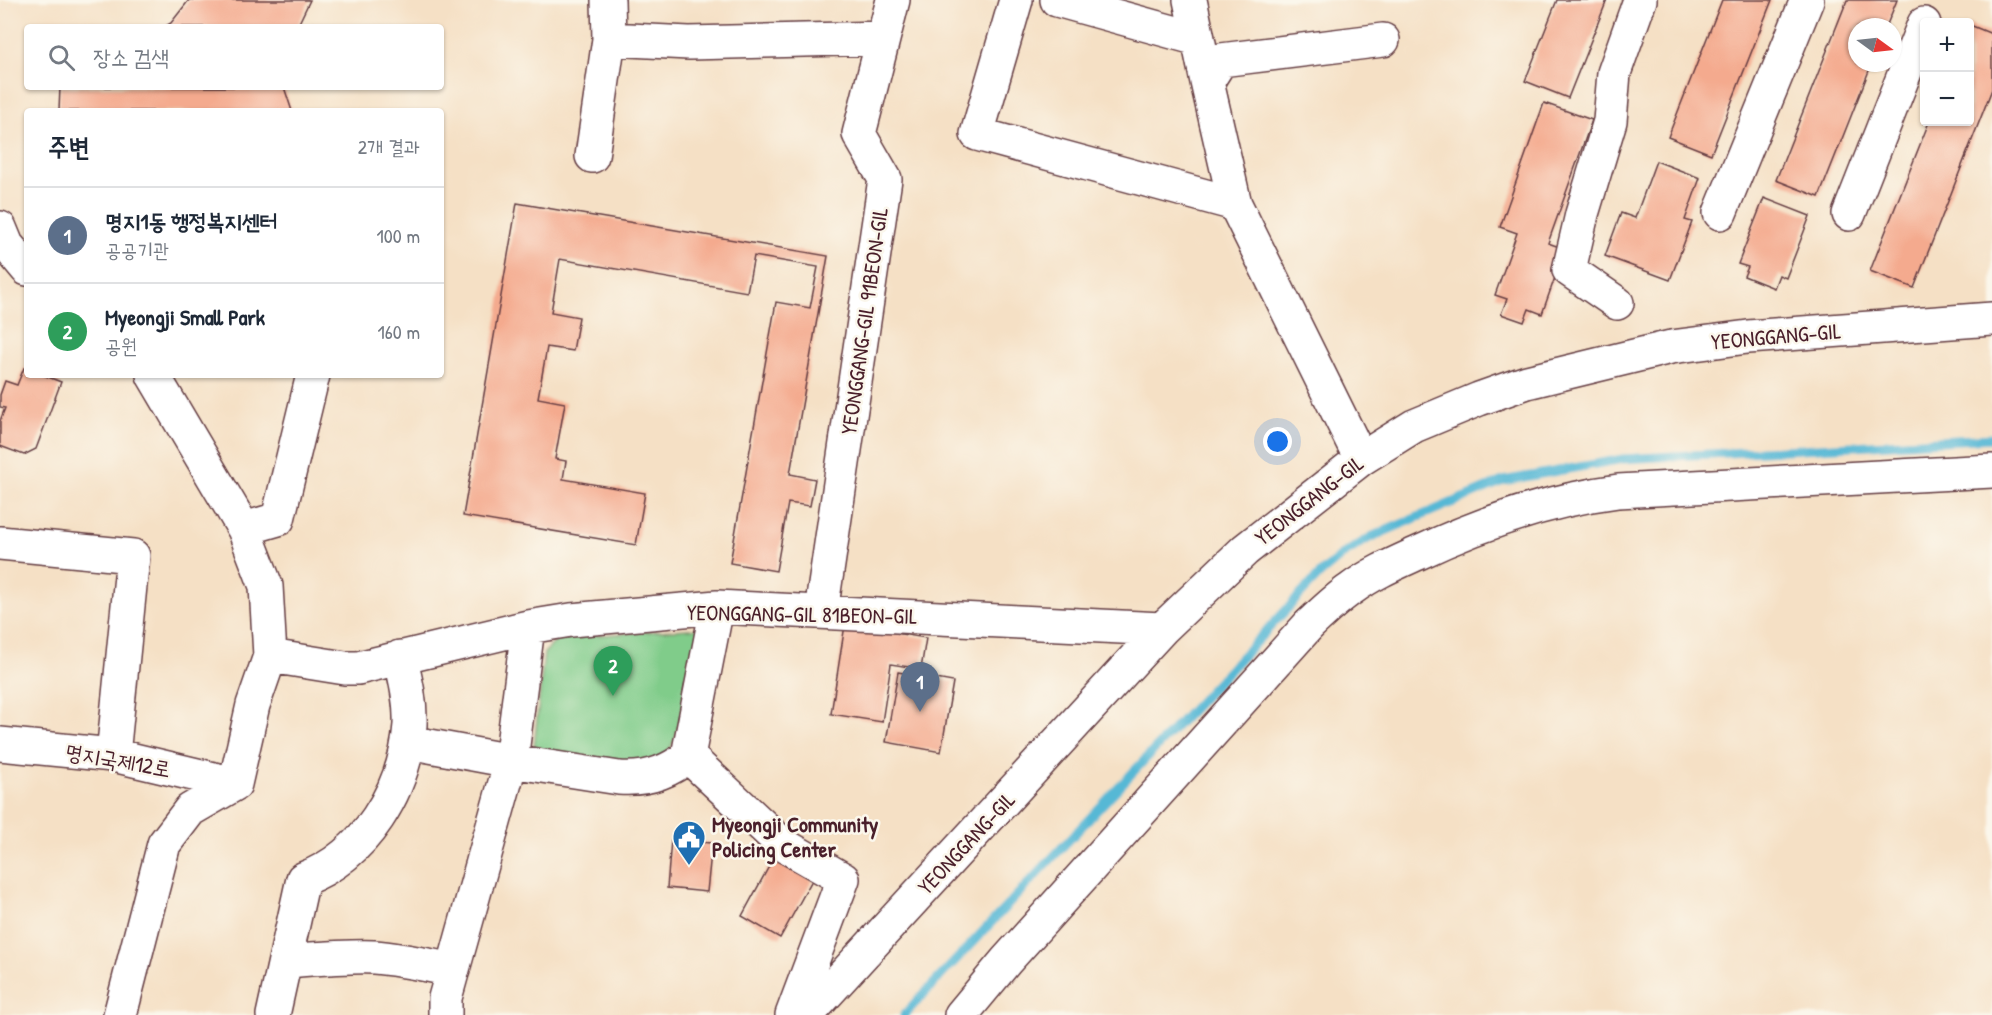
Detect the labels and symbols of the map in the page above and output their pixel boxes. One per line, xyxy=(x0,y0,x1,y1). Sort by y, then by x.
north arrow xyxy=(1848,18,1902,72)
street label: YEONGGANG-GIL 91BEON-GIL xyxy=(833,206,895,436)
street label: YEONGGANG-GIL xyxy=(1710,315,1842,357)
your location xyxy=(1263,427,1292,456)
street label: YEONGGANG-GIL xyxy=(1248,448,1370,552)
street label: YEONGGANG-GIL 81BEON-GIL xyxy=(687,597,917,631)
pin: 2 xyxy=(594,646,632,696)
pin: 1 xyxy=(900,662,940,712)
street label: 명지국제12로 xyxy=(63,736,173,784)
street label: YEONGGANG-GIL xyxy=(911,785,1021,901)
place label: Myeongji Community Policing Center xyxy=(712,809,879,865)
public building icon: Myeongji Community Policing Center xyxy=(671,819,707,866)

